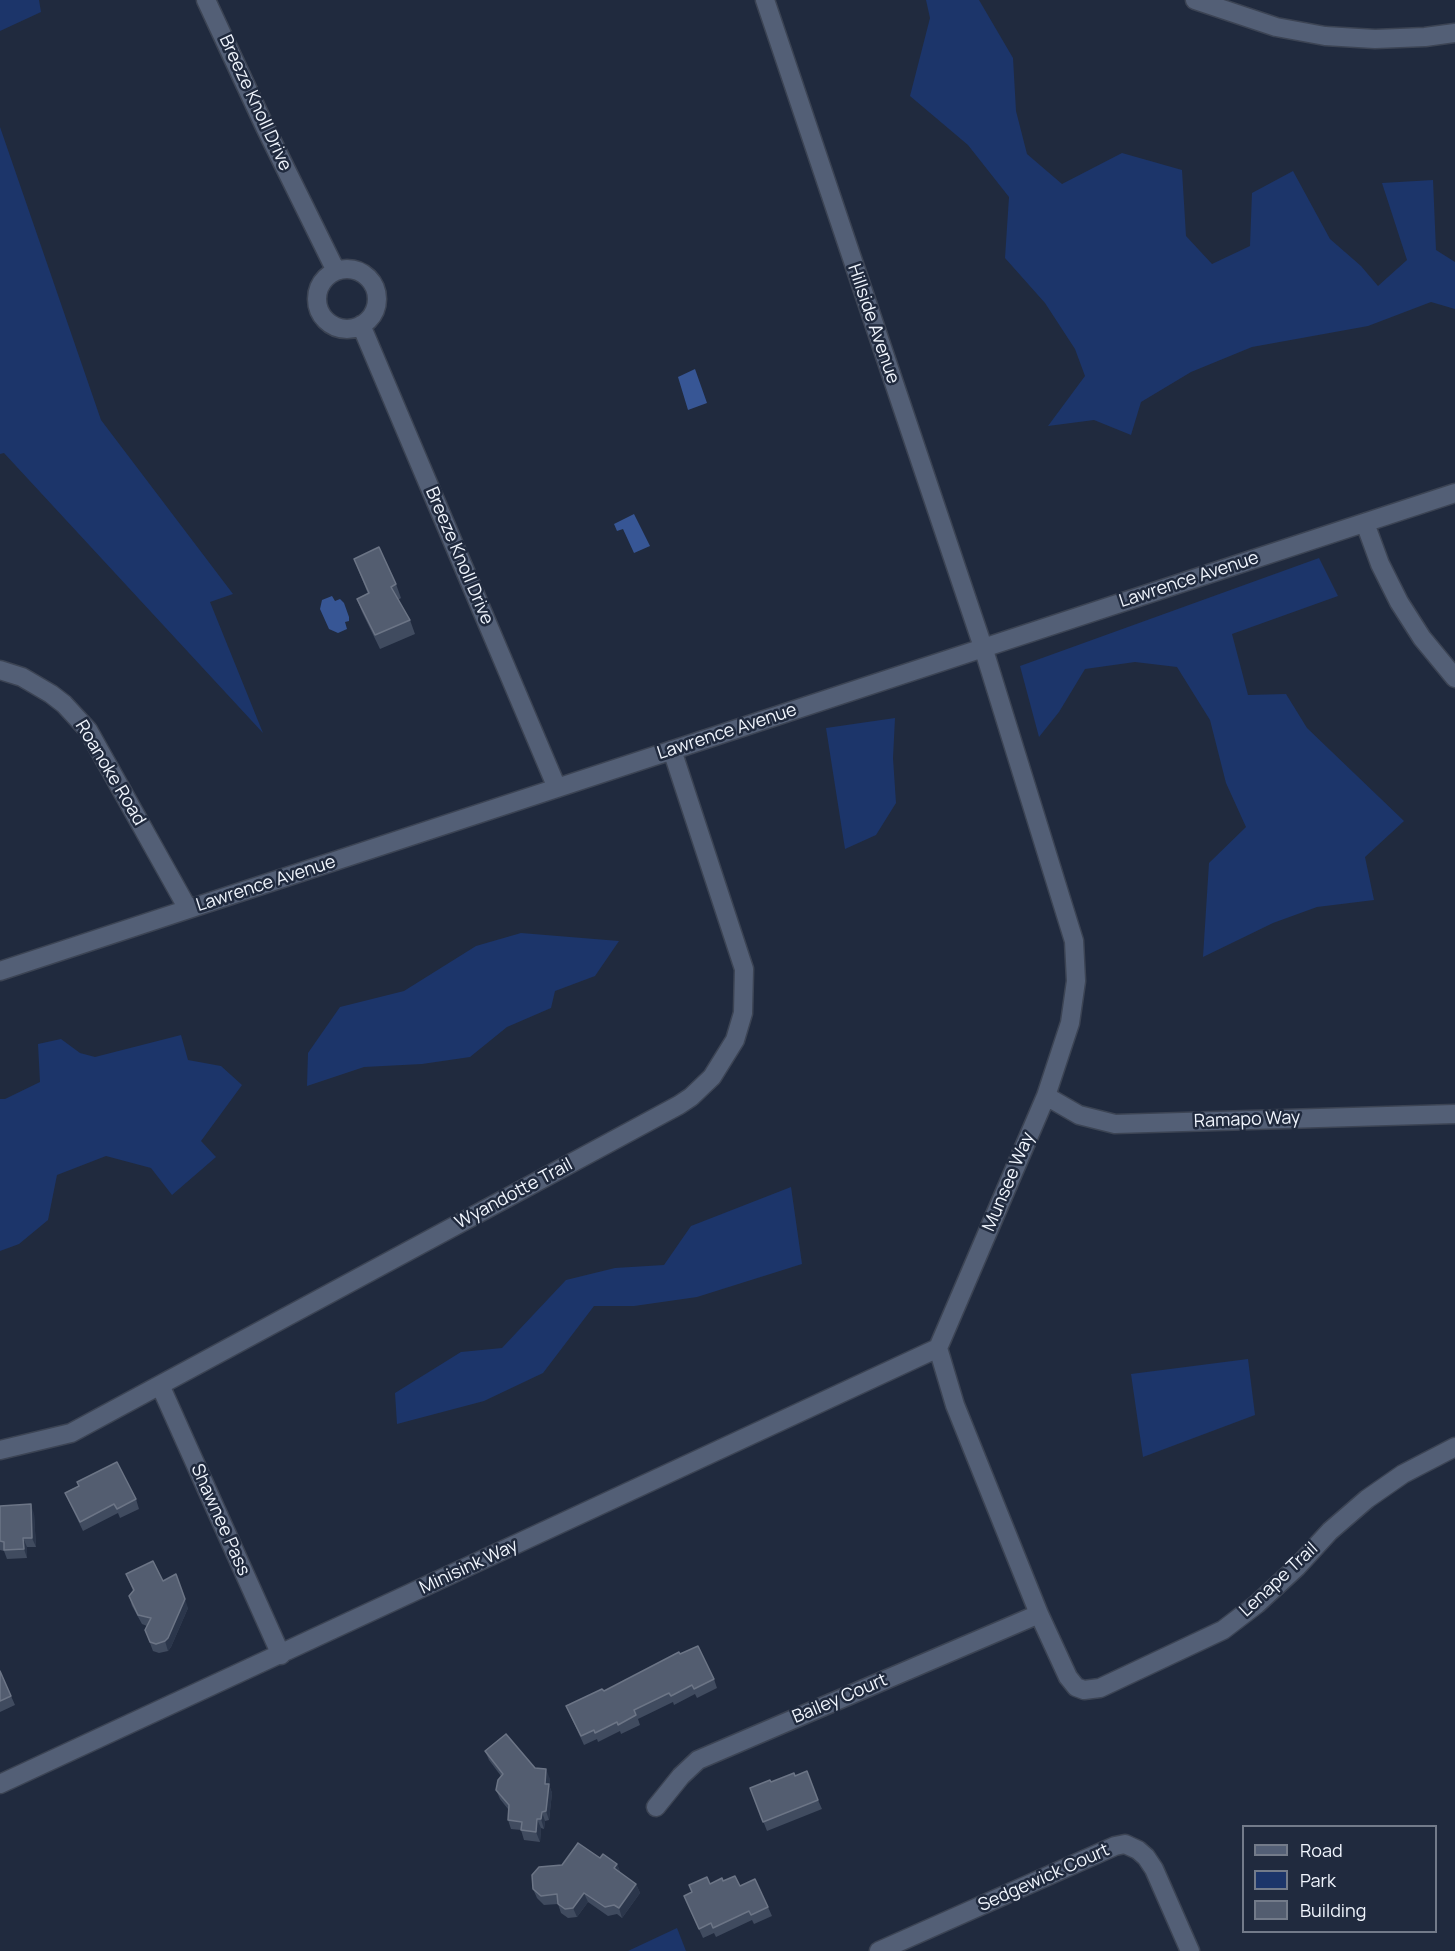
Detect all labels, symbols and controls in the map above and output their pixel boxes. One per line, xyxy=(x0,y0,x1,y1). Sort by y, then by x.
street label: Breeze Knoll Drive xyxy=(214,32,296,174)
street label: Hillside Avenue xyxy=(842,261,904,387)
street label: Breeze Knoll Drive xyxy=(420,484,498,628)
street label: Lawrence Avenue xyxy=(1117,547,1261,613)
street label: Lawrence Avenue xyxy=(655,699,799,765)
street label: Roanoke Road xyxy=(70,717,150,829)
street label: Lawrence Avenue xyxy=(194,851,338,917)
street label: Ramapo Way xyxy=(1193,1107,1301,1133)
street label: Munsee Way xyxy=(978,1129,1040,1235)
street label: Wyandotte Trail xyxy=(452,1154,576,1234)
street label: Shawnee Pass xyxy=(186,1461,254,1579)
street label: Minisink Way xyxy=(416,1535,522,1599)
street label: Lenape Trail xyxy=(1235,1538,1323,1622)
street label: Bailey Court xyxy=(789,1669,891,1729)
legend xyxy=(1242,1825,1437,1933)
text: Road xyxy=(1300,1838,1343,1862)
street label: Sedgewick Court xyxy=(975,1839,1113,1917)
text: Park xyxy=(1300,1868,1336,1892)
text: Building xyxy=(1300,1898,1366,1922)

